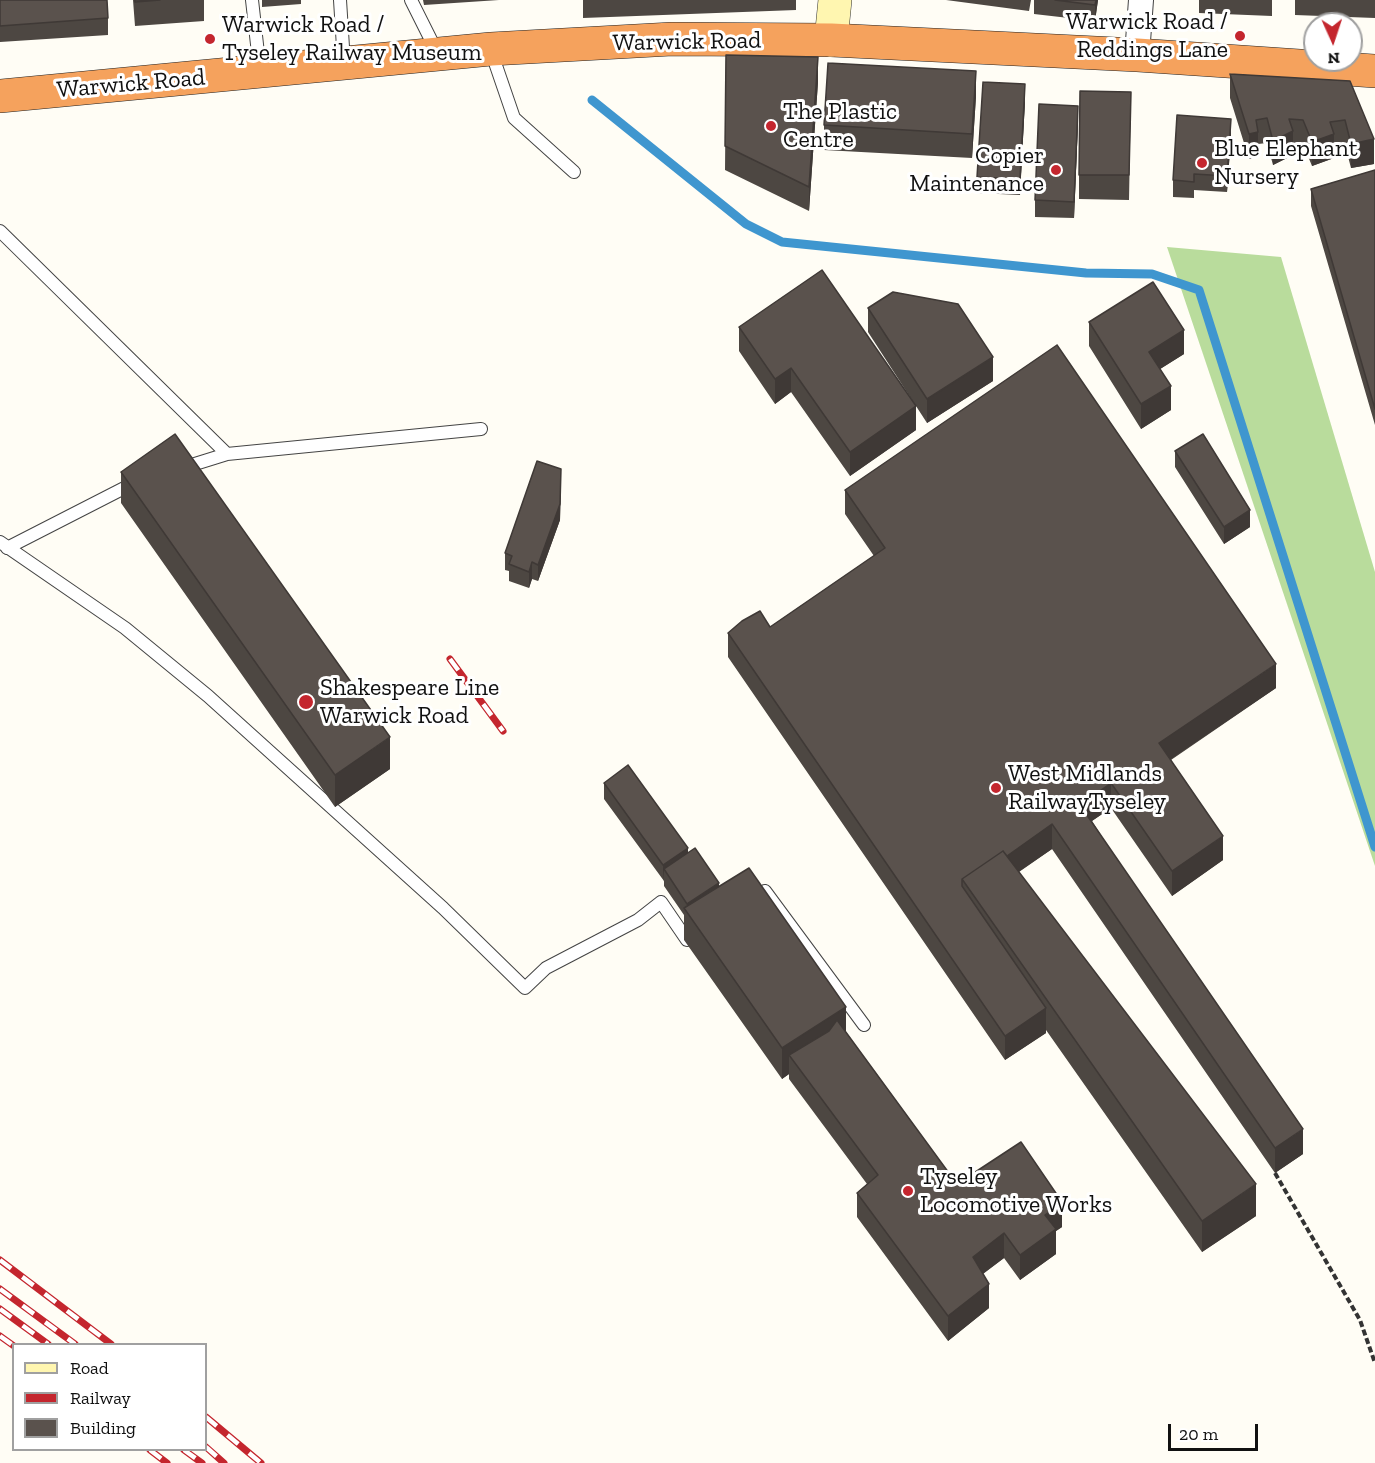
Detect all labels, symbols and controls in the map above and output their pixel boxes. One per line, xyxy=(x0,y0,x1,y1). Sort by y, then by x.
place label: Warwick Road / Reddings Lane xyxy=(1066,8,1228,64)
place label: Warwick Road / Tyseley Railway Museum xyxy=(222,11,482,67)
north arrow xyxy=(1303,12,1363,72)
street label: Warwick Road xyxy=(612,26,762,58)
marker: Warwick Road / Reddings Lane xyxy=(1233,29,1247,43)
marker: Warwick Road / Tyseley Railway Museum xyxy=(203,32,217,46)
text: N xyxy=(1327,49,1340,68)
street label: Warwick Road xyxy=(56,63,206,105)
place label: The Plastic Centre xyxy=(783,98,897,154)
marker: The Plastic Centre xyxy=(764,119,778,133)
place label: Blue Elephant Nursery xyxy=(1214,135,1358,191)
place label: Copier Maintenance xyxy=(909,142,1044,198)
marker: Blue Elephant Nursery xyxy=(1195,156,1209,170)
marker: Copier Maintenance xyxy=(1049,163,1063,177)
place label: Shakespeare Line Warwick Road xyxy=(320,674,499,730)
marker: Shakespeare Line Warwick Road xyxy=(297,693,315,711)
place label: West Midlands RailwayTyseley xyxy=(1008,760,1166,816)
marker: West Midlands RailwayTyseley xyxy=(989,781,1003,795)
place label: Tyseley Locomotive Works xyxy=(920,1163,1112,1219)
marker: Tyseley Locomotive Works xyxy=(901,1184,915,1198)
legend xyxy=(12,1343,207,1451)
text: Road xyxy=(70,1357,109,1379)
text: Railway xyxy=(70,1387,131,1409)
scale bar xyxy=(1171,1412,1261,1450)
text: Building xyxy=(70,1417,136,1439)
text: 20 m xyxy=(1179,1423,1218,1445)

